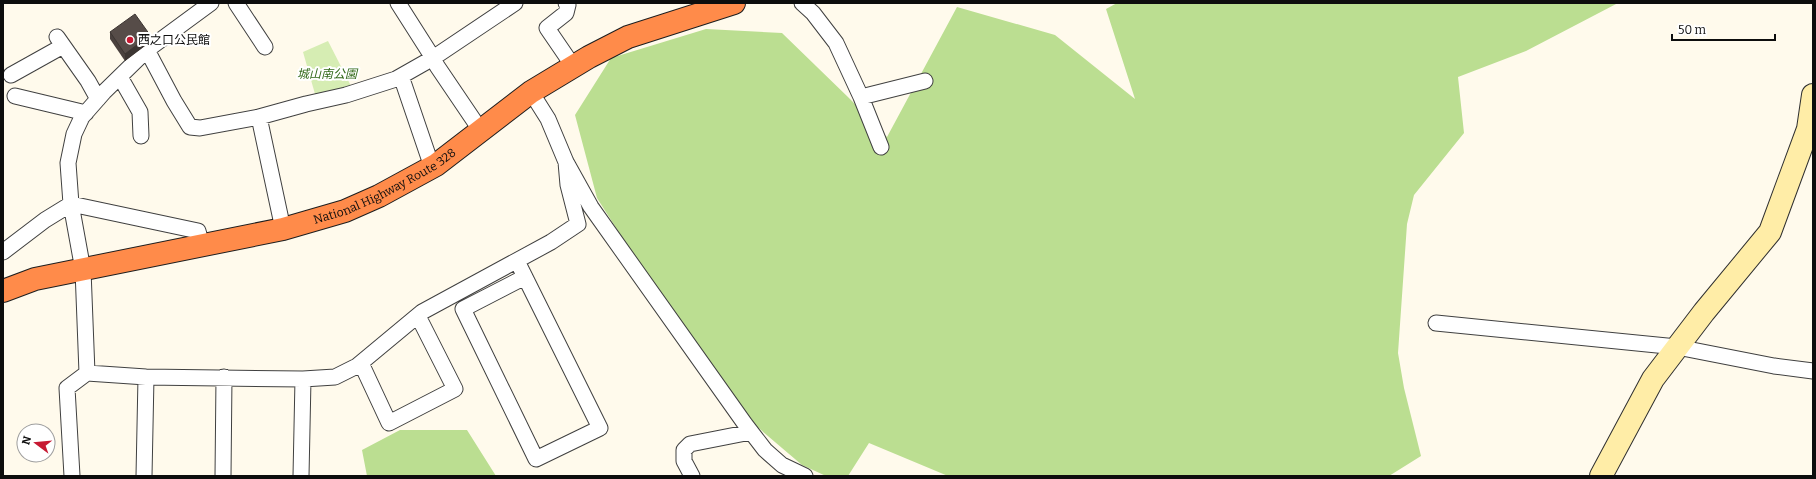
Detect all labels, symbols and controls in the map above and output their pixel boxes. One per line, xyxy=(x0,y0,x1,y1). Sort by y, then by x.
scale bar xyxy=(1672,16,1775,42)
text: 50 m xyxy=(1678,23,1707,37)
place label: 西之口公民館 xyxy=(138,33,210,47)
marker: 西之口公民館 xyxy=(125,35,135,45)
park label: 城山南公園 xyxy=(297,67,359,81)
street label: National Highway Route 328 xyxy=(312,145,459,227)
north arrow xyxy=(16,423,56,463)
text: N xyxy=(19,434,34,446)

